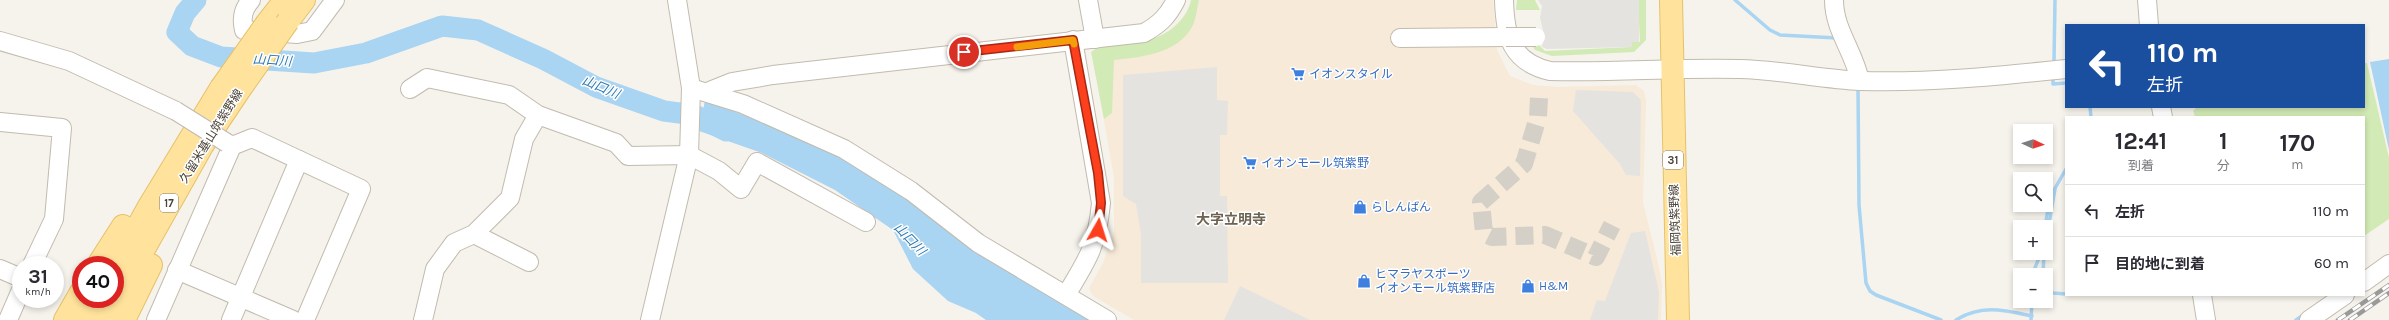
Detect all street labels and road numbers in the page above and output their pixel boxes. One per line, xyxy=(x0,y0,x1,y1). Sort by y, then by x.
street label: 久留米基山筑紫野線 xyxy=(176,86,246,186)
road number: 31 xyxy=(1663,151,1683,169)
street label: 福岡筑紫野線 xyxy=(1667,184,1683,256)
road number: 17 xyxy=(160,194,178,212)

